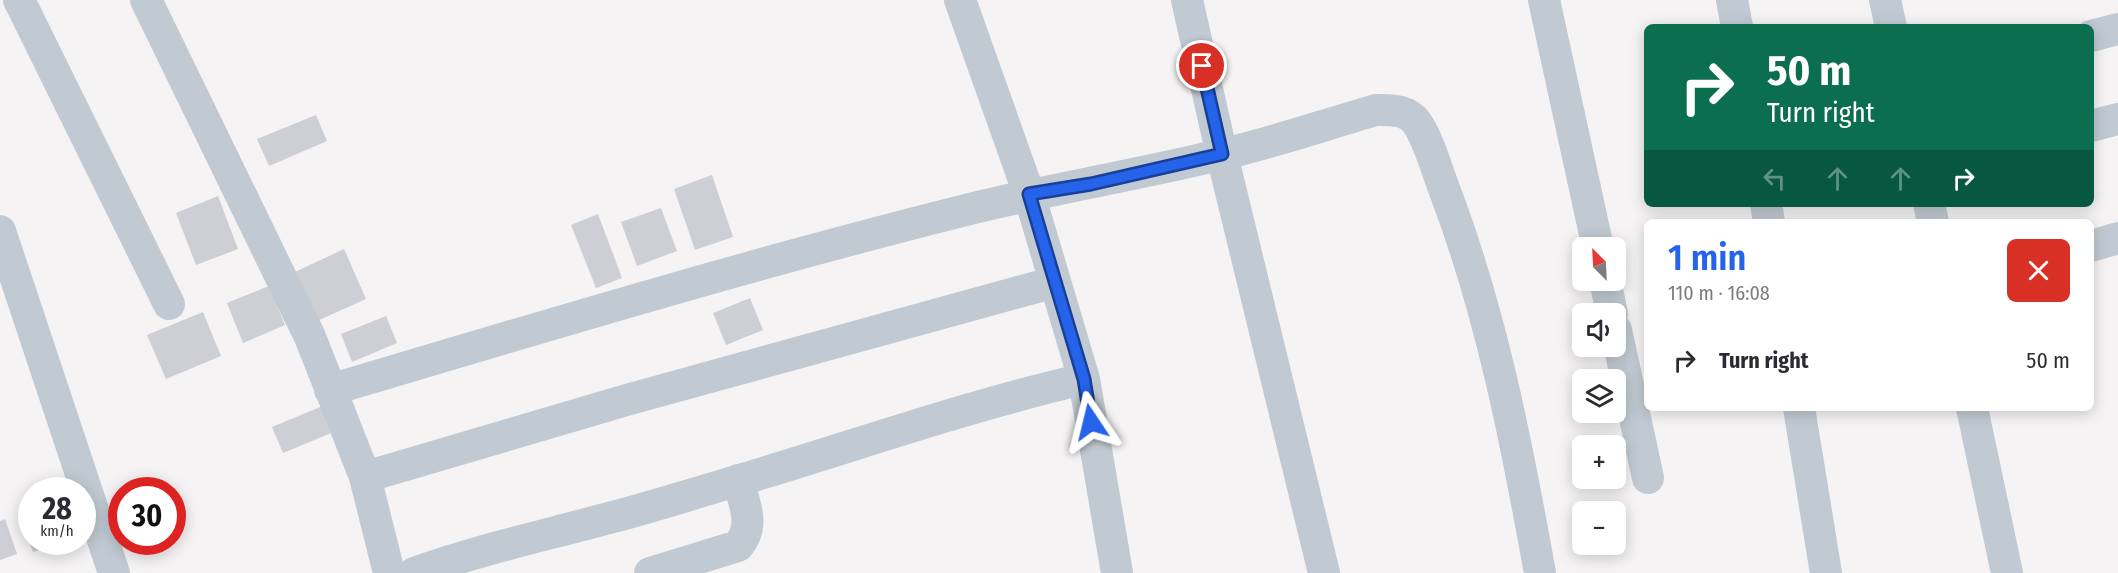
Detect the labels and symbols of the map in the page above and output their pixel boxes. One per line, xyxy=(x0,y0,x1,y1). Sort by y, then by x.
pin xyxy=(1176,40,1227,91)
north arrow xyxy=(1572,237,1626,291)
position arrow xyxy=(1059,390,1123,454)
speed limit sign: 30 xyxy=(108,477,186,555)

